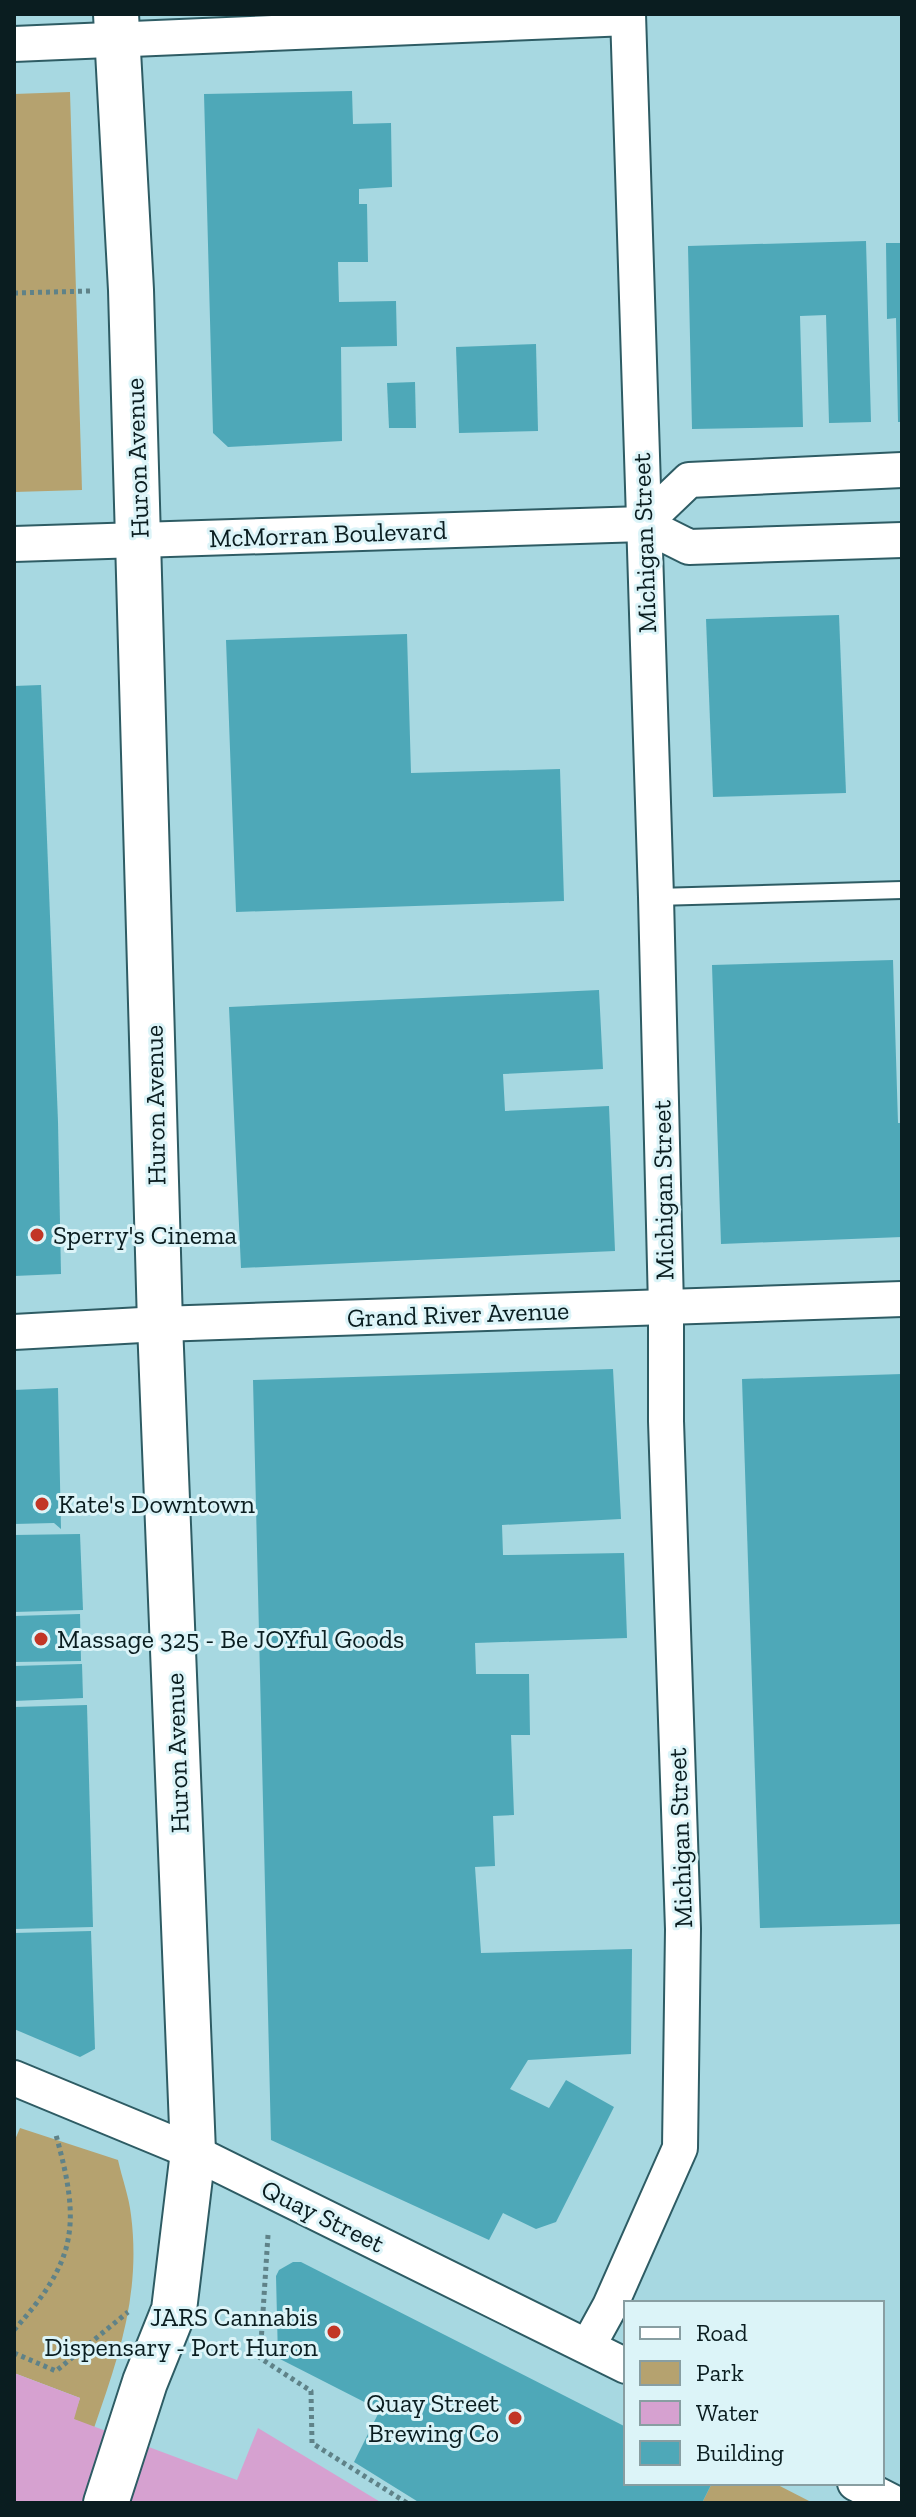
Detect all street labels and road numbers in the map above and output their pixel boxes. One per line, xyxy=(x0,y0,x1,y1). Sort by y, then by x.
street label: Huron Avenue xyxy=(118,377,156,539)
street label: Michigan Street xyxy=(625,452,663,634)
street label: McMorran Boulevard xyxy=(208,514,448,554)
street label: Huron Avenue xyxy=(138,1025,172,1185)
street label: Michigan Street xyxy=(645,1099,681,1280)
street label: Grand River Avenue xyxy=(346,1294,570,1334)
street label: Huron Avenue xyxy=(158,1672,196,1834)
street label: Michigan Street xyxy=(661,1747,699,1929)
street label: Quay Street xyxy=(256,2173,390,2260)

